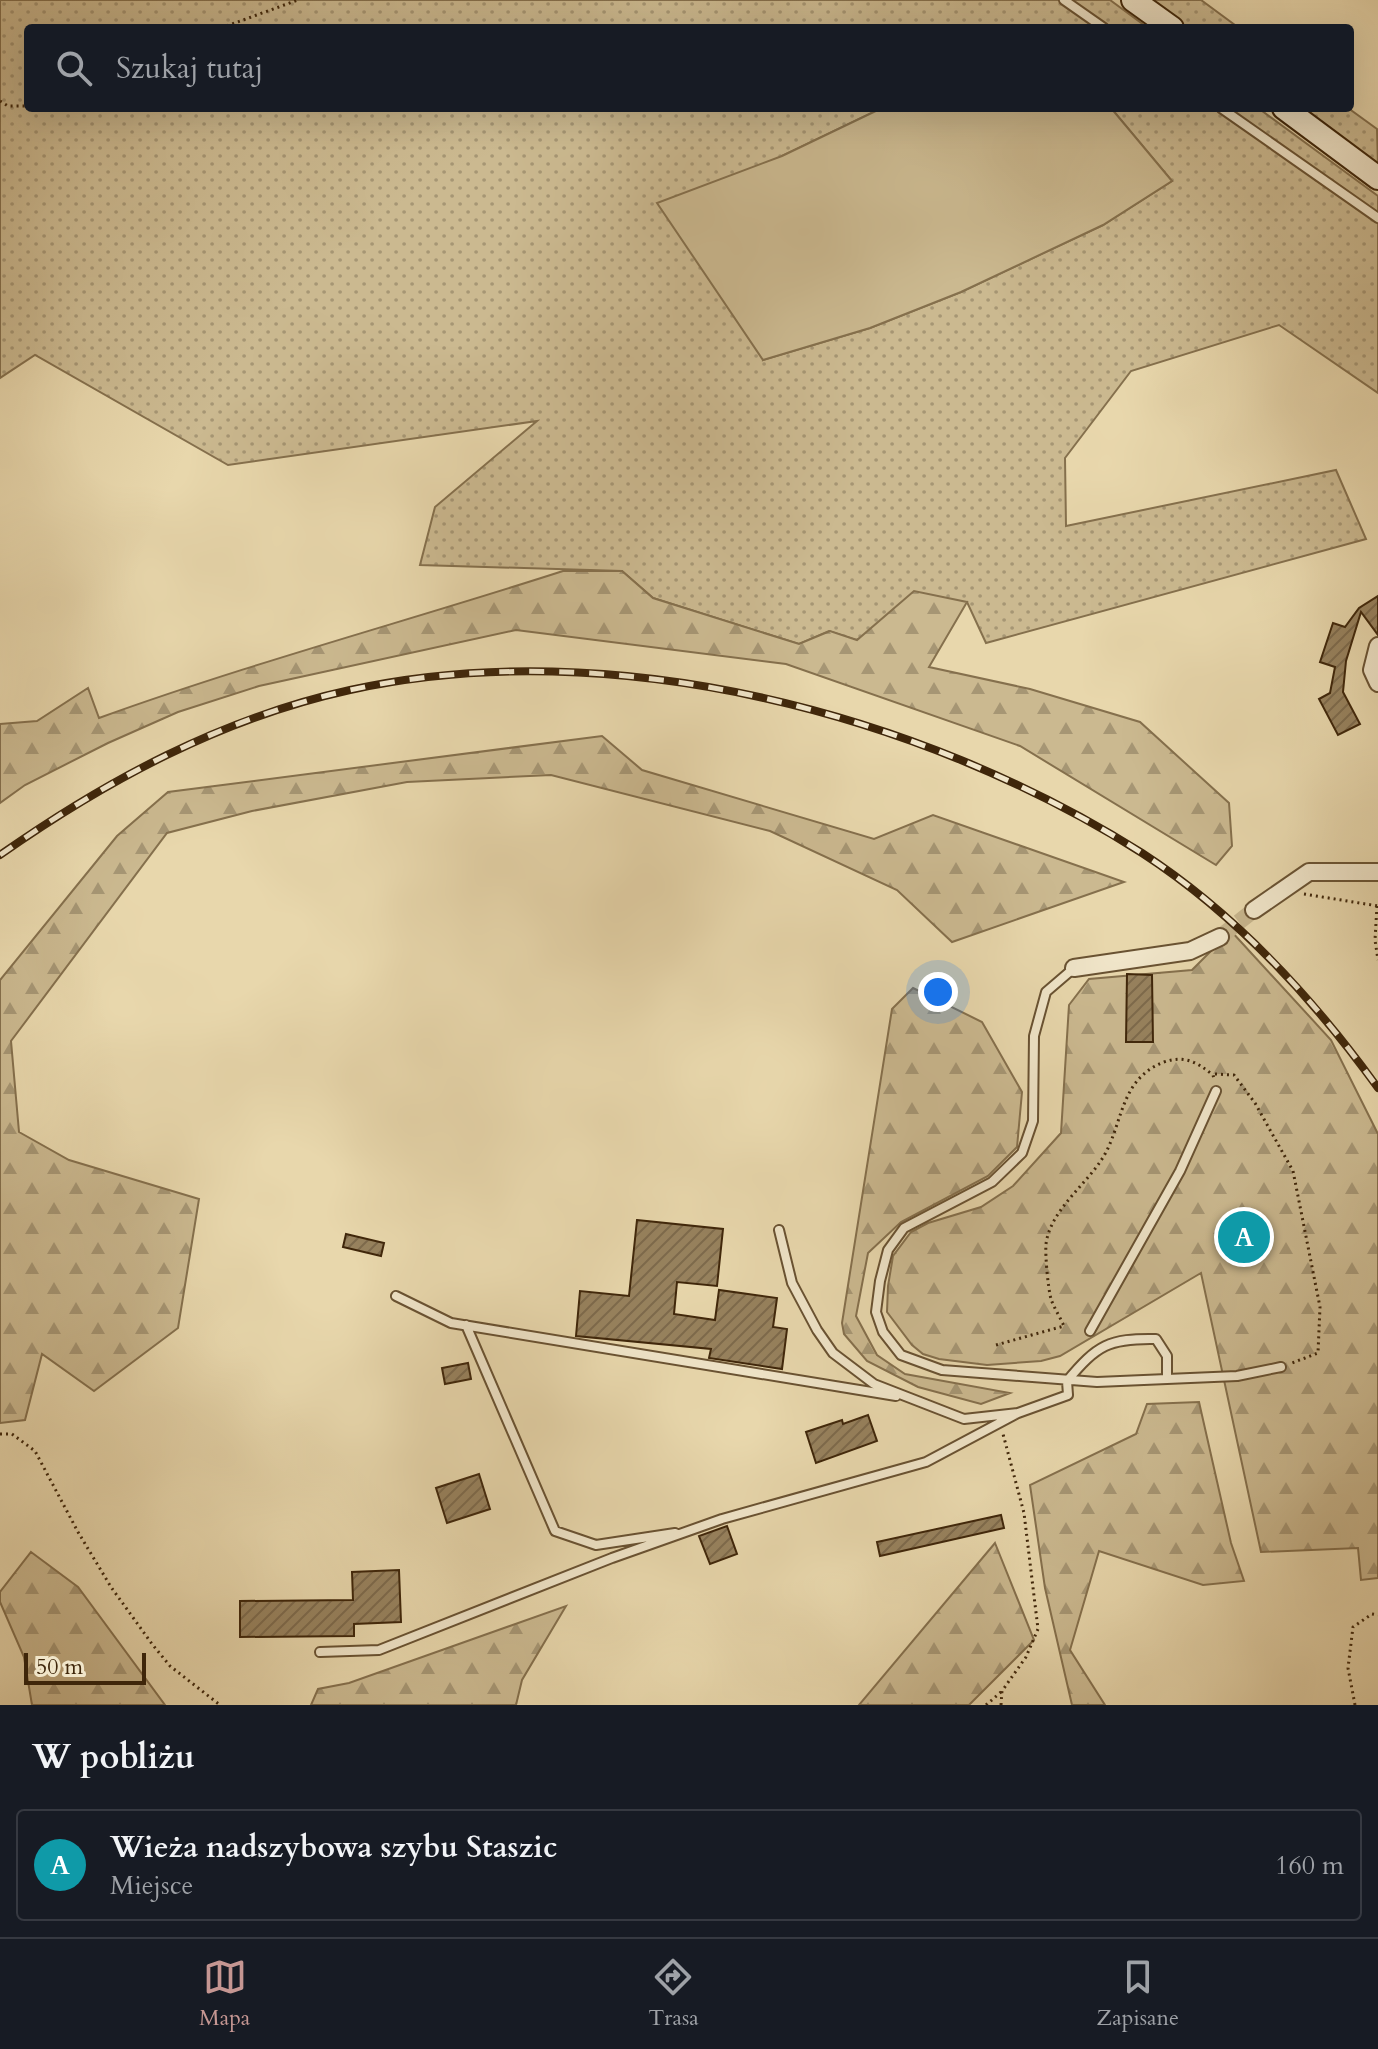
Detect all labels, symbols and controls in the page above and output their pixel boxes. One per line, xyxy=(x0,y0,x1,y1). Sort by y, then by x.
search box xyxy=(24,24,1354,112)
icon: search xyxy=(52,46,96,90)
text: Szukaj tutaj xyxy=(116,48,263,89)
your location xyxy=(918,972,958,1012)
pin: A xyxy=(1218,1207,1270,1267)
scale bar xyxy=(24,1649,146,1685)
text: 50 m xyxy=(36,1652,83,1682)
text: W pobliżu xyxy=(32,1734,195,1780)
text: Wieża nadszybowa szybu Staszic xyxy=(110,1827,557,1868)
text: A xyxy=(50,1848,70,1883)
text: 160 m xyxy=(1275,1848,1344,1883)
text: Miejsce xyxy=(110,1868,193,1903)
tab: Mapa xyxy=(199,1955,250,2033)
tab: Trasa xyxy=(648,1955,699,2033)
tab: Zapisane xyxy=(1097,1955,1179,2033)

